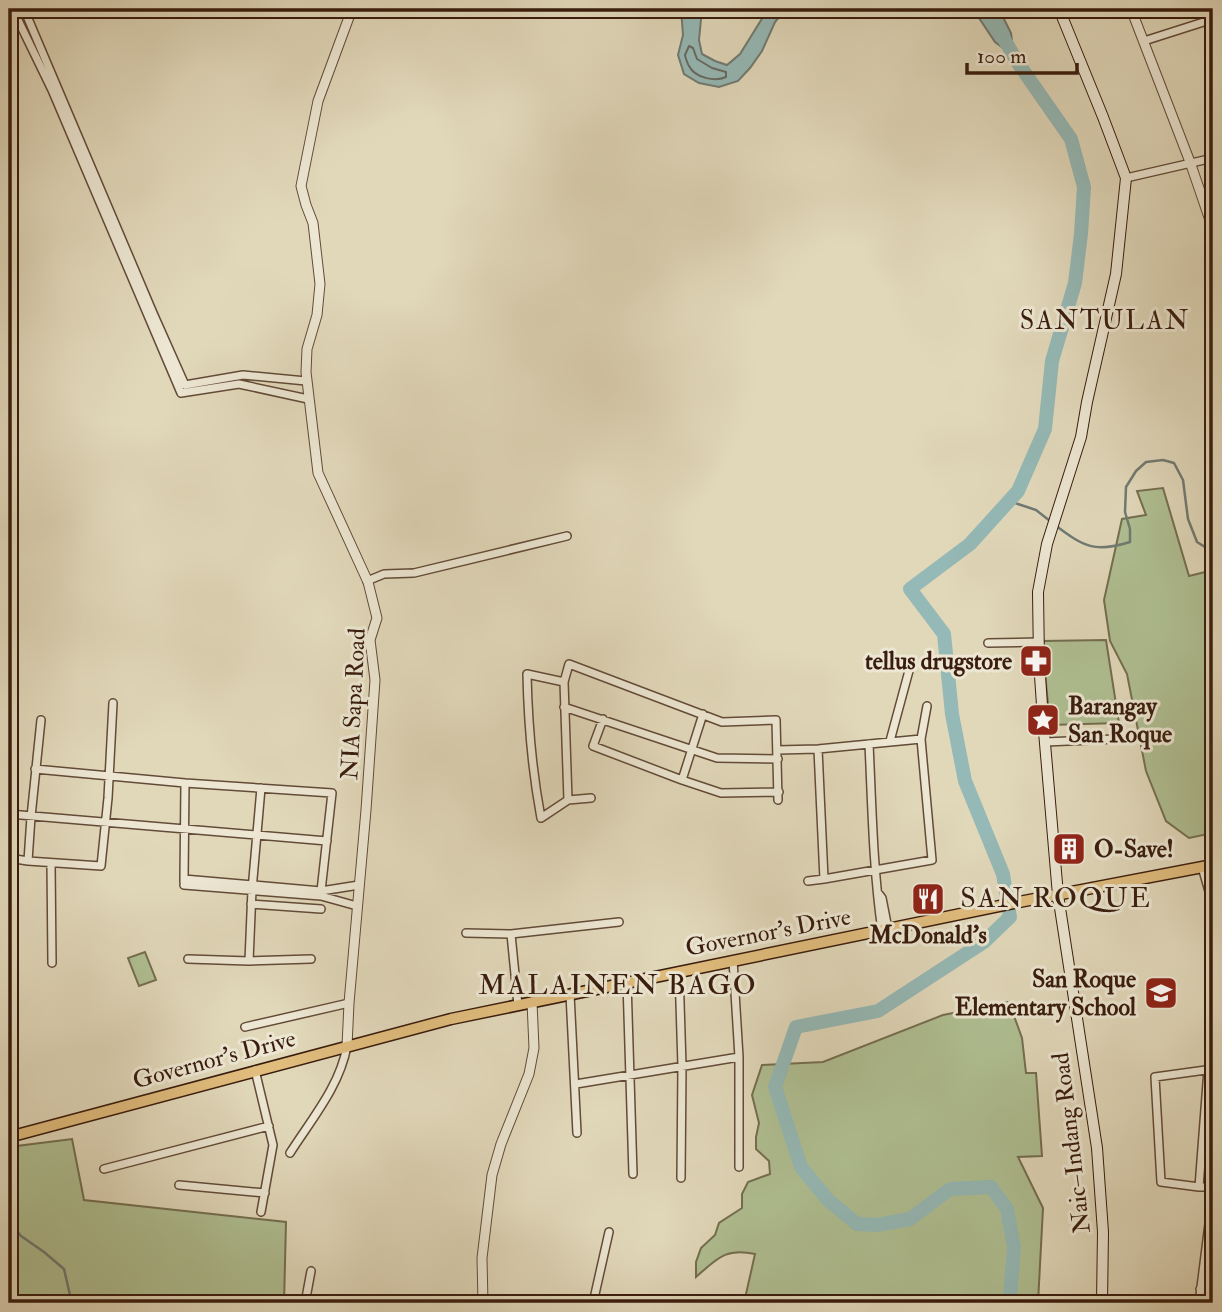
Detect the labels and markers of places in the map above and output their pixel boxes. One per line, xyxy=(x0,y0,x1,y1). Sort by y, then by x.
pharmacy icon: tellus drugstore xyxy=(1017,642,1055,680)
place label: tellus drugstore xyxy=(865,646,1012,677)
place label: Barangay San Roque xyxy=(1068,691,1172,750)
place icon: Barangay San Roque xyxy=(1024,701,1062,739)
building icon: O-Save! xyxy=(1050,830,1088,868)
place label: O-Save! xyxy=(1094,834,1174,865)
restaurant icon: McDonald's xyxy=(909,880,947,918)
place label: McDonald's xyxy=(868,920,987,951)
place label: San Roque Elementary School xyxy=(955,964,1137,1023)
school or university icon: San Roque Elementary School xyxy=(1142,974,1180,1012)

